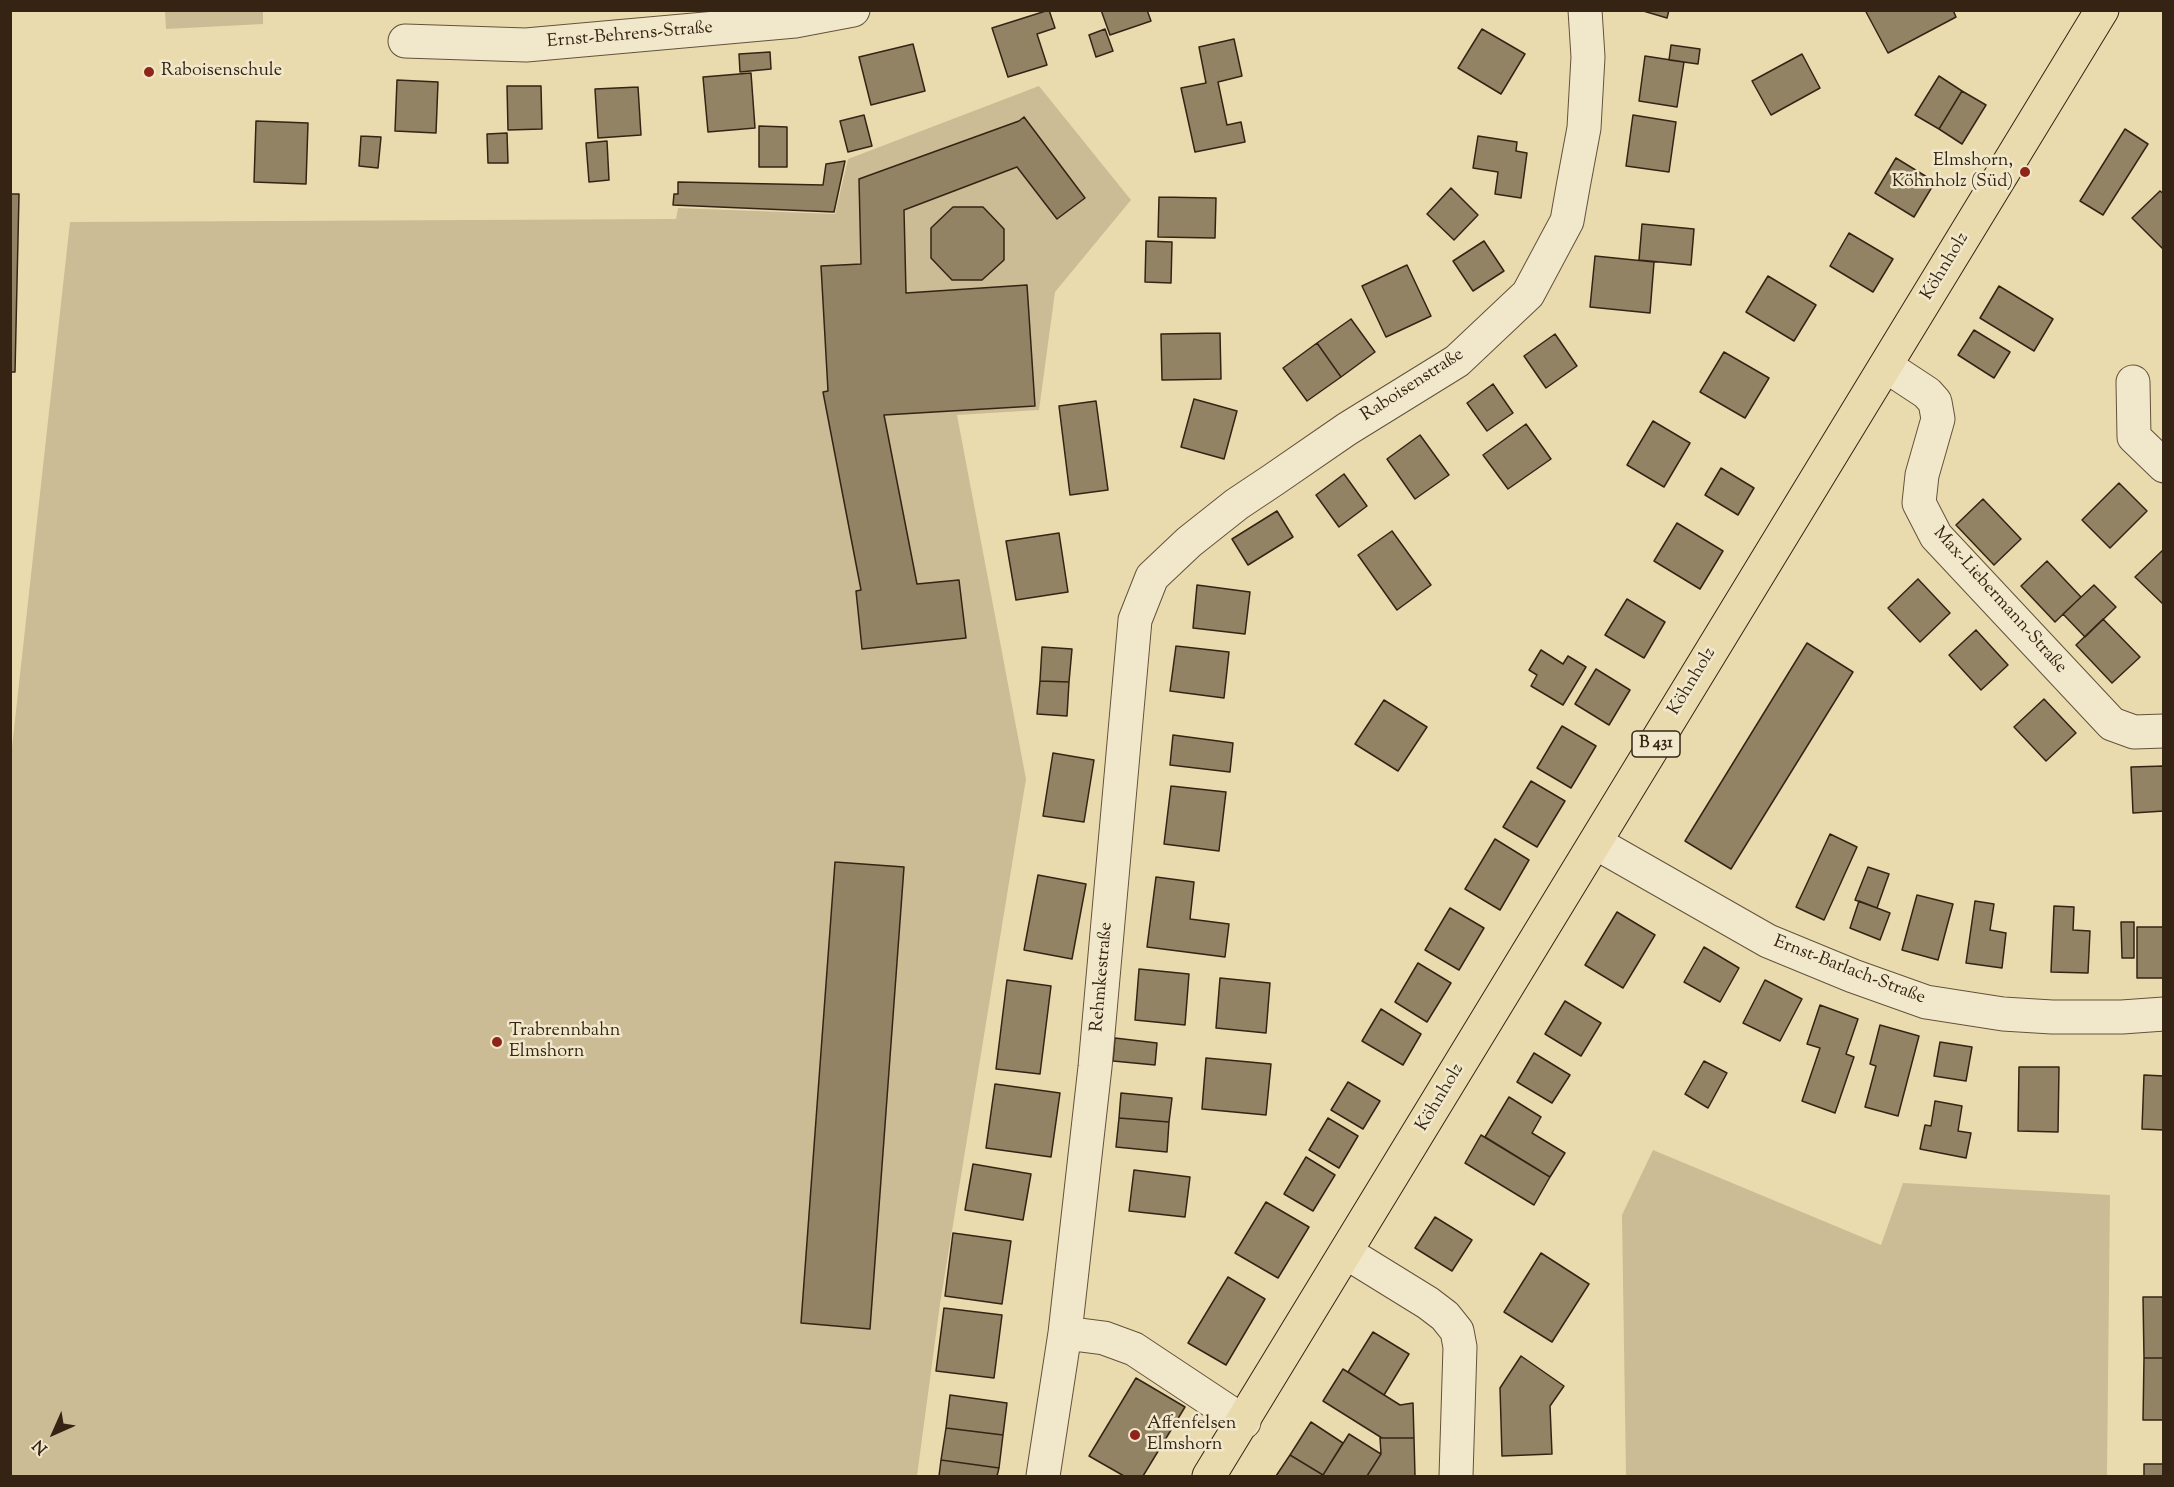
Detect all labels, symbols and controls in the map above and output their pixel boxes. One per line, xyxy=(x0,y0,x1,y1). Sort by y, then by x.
street label: Ernst-Behrens-Straße xyxy=(546,18,714,54)
place label: Raboisenschule xyxy=(161,61,282,83)
marker: Raboisenschule xyxy=(142,65,156,79)
place label: Elmshorn, Köhnholz (Süd) xyxy=(1892,151,2013,194)
marker: Elmshorn, Köhnholz (Süd) xyxy=(2018,165,2032,179)
street label: Köhnholz xyxy=(1917,229,1975,305)
street label: Raboisenstraße xyxy=(1358,345,1468,427)
street label: Max-Liebermann-Straße xyxy=(1927,523,2071,679)
street label: Köhnholz xyxy=(1664,644,1722,720)
road number: B 431 xyxy=(1632,731,1680,757)
street label: Rehmkestraße xyxy=(1087,921,1119,1033)
street label: Ernst-Barlach-Straße xyxy=(1770,932,1928,1010)
place label: Trabrennbahn Elmshorn xyxy=(509,1021,620,1064)
marker: Trabrennbahn Elmshorn xyxy=(490,1035,504,1049)
street label: Köhnholz xyxy=(1412,1060,1470,1136)
north arrow xyxy=(24,1403,84,1463)
place label: Affenfelsen Elmshorn xyxy=(1147,1414,1236,1456)
marker: Affenfelsen Elmshorn xyxy=(1128,1428,1142,1442)
text: N xyxy=(28,1433,54,1459)

